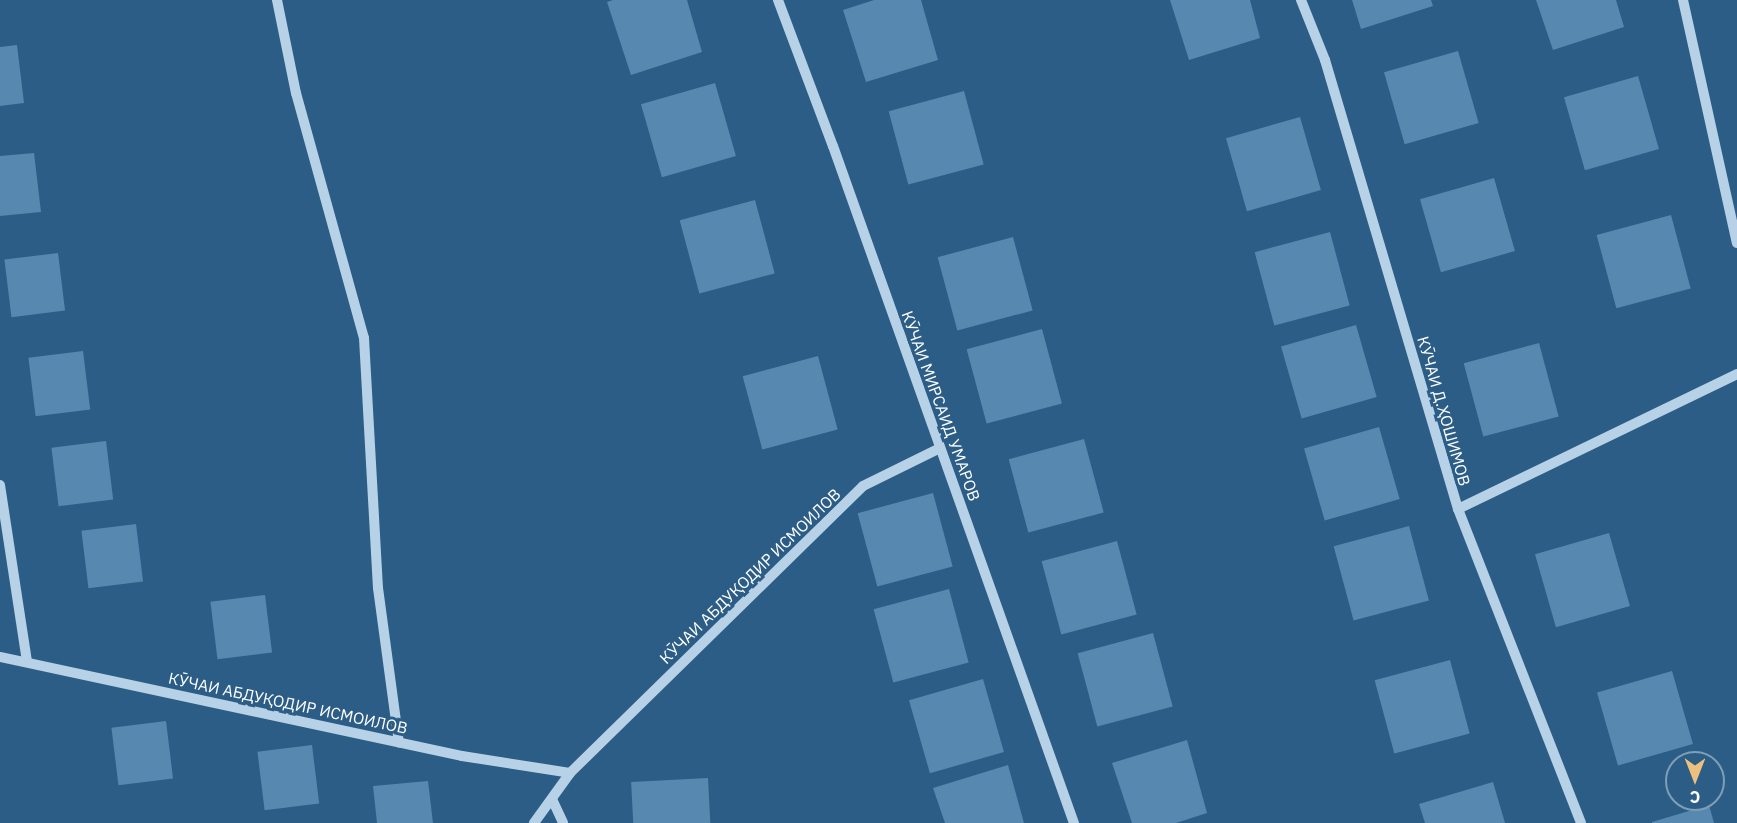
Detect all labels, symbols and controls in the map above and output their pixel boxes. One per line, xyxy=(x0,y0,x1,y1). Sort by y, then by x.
street label: КӮЧАИ МИРСАИД УМАРОВ xyxy=(898,308,984,504)
street label: КӮЧАИ Д.ҲОШИМОВ xyxy=(1413,334,1475,488)
street label: КӮЧАИ АБДУҚОДИР ИСМОИЛОВ xyxy=(656,484,844,668)
street label: КӮЧАИ АБДУҚОДИР ИСМОИЛОВ xyxy=(167,668,409,738)
north arrow xyxy=(1665,751,1725,811)
text: С xyxy=(1690,787,1700,807)

